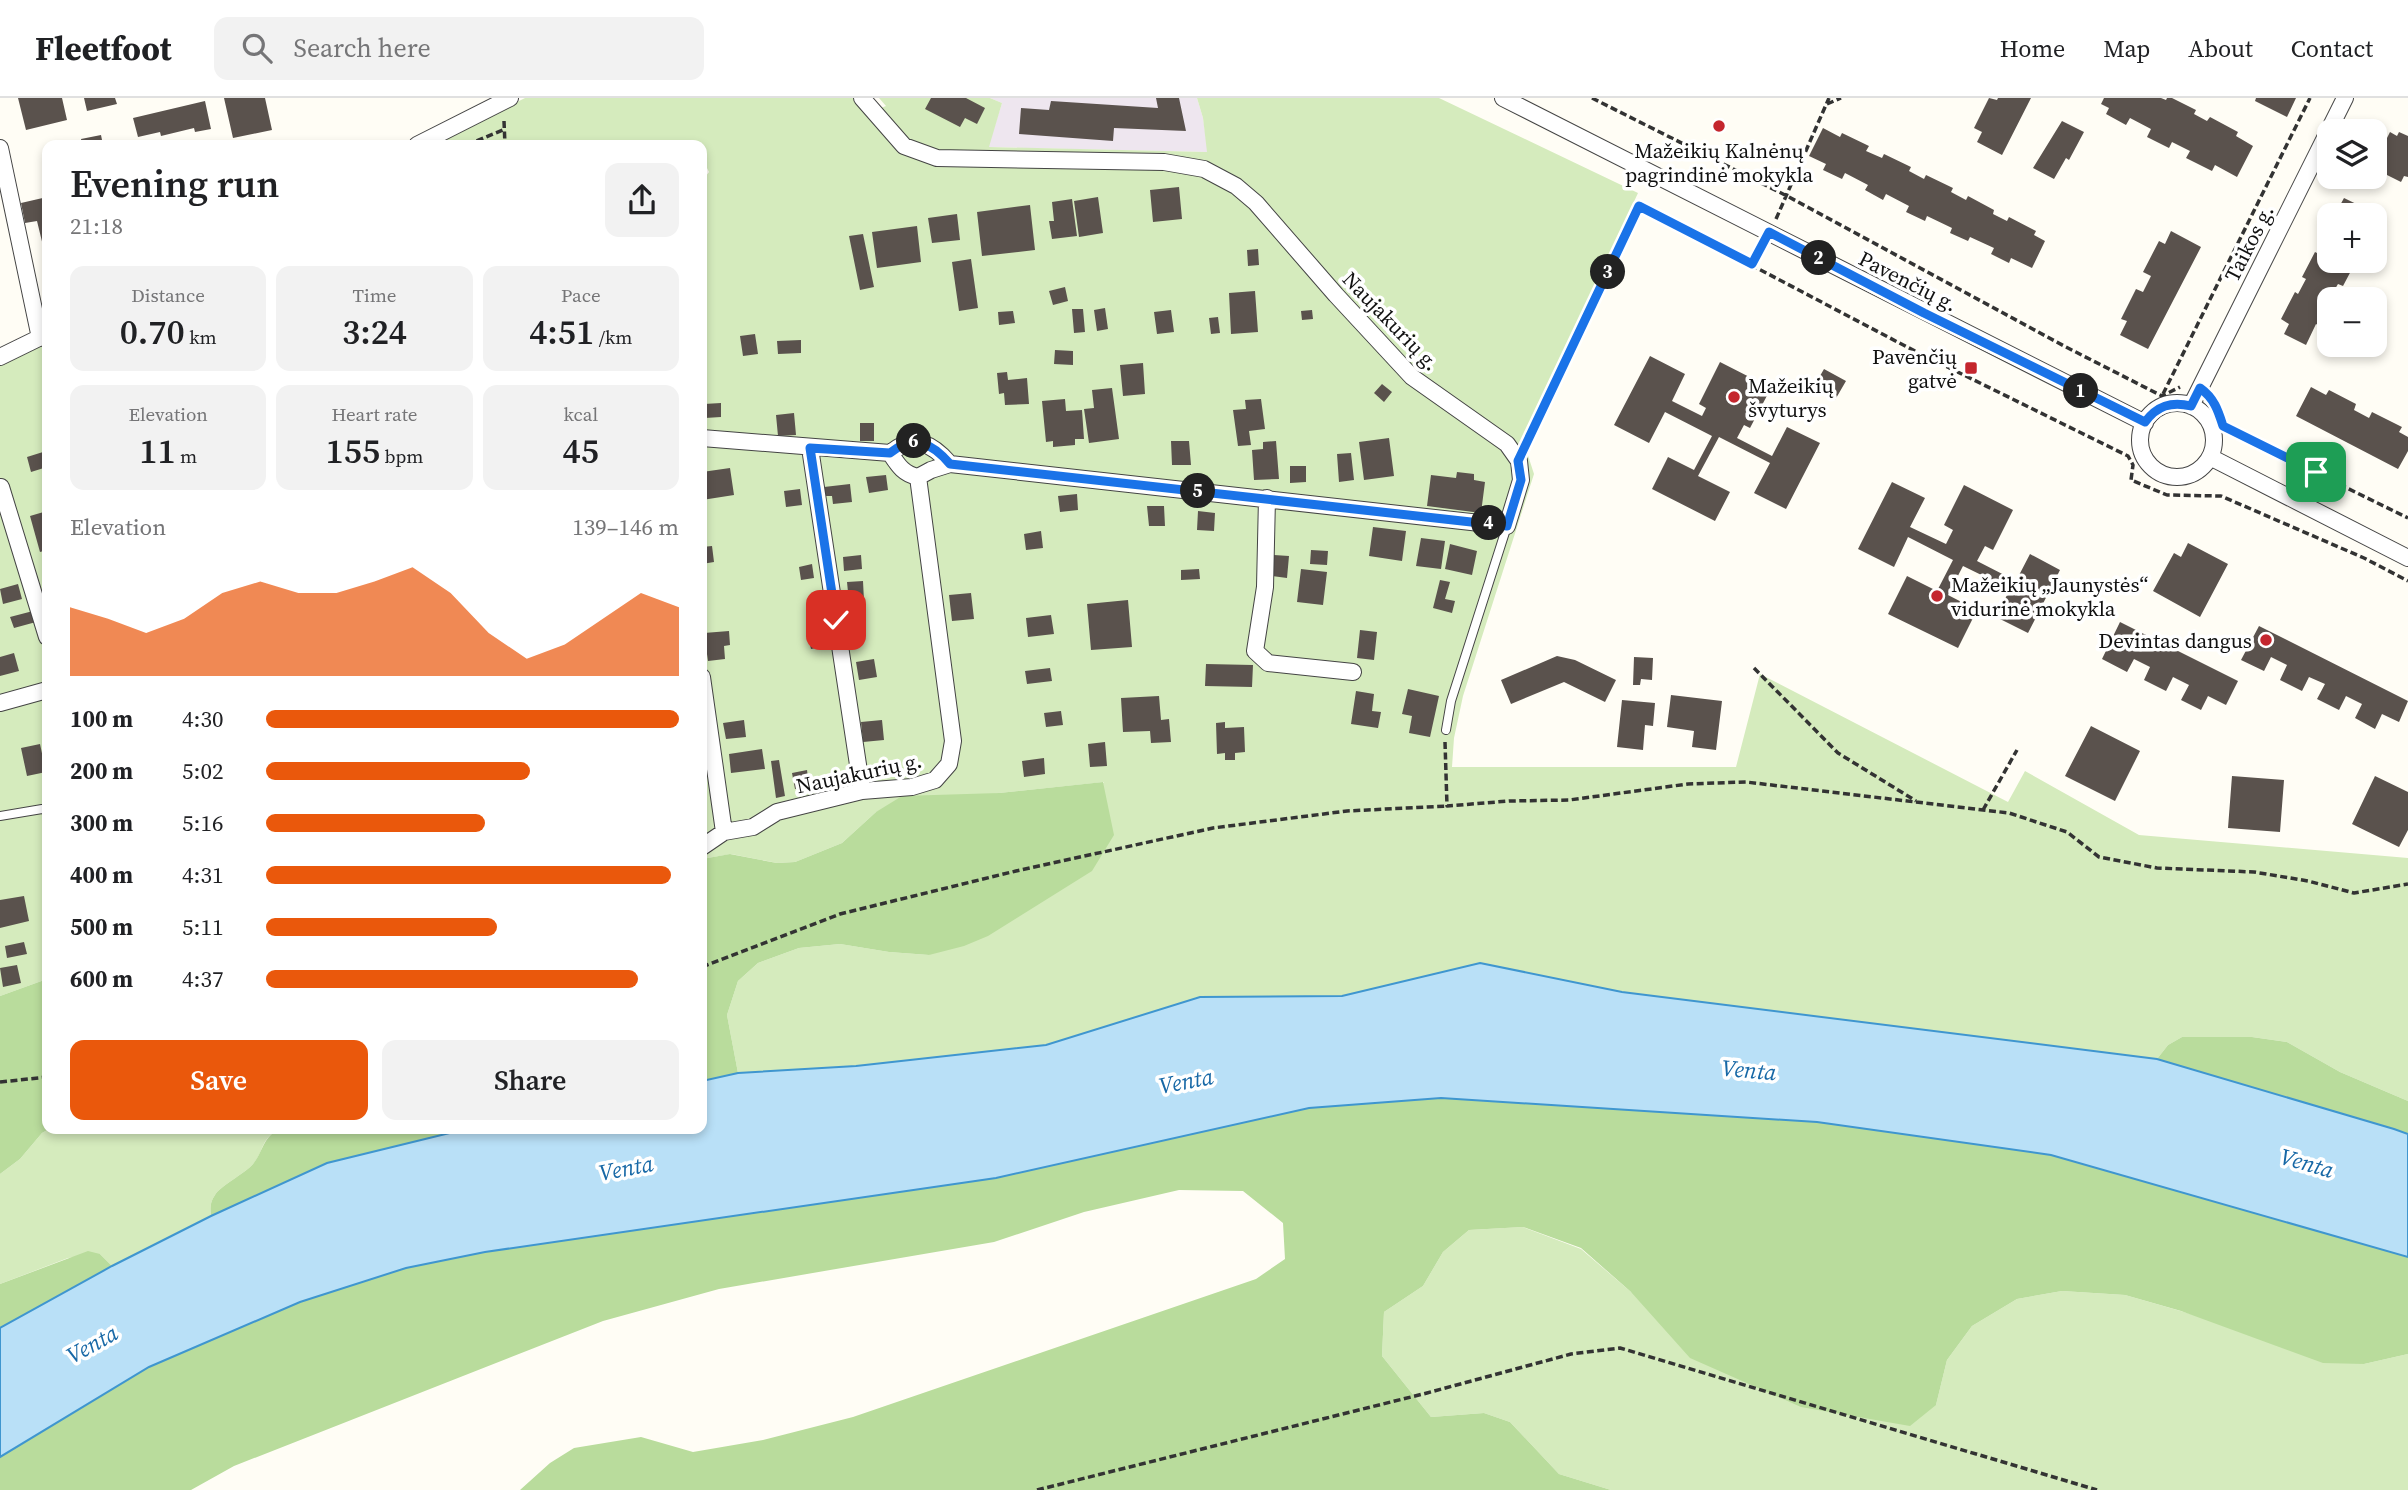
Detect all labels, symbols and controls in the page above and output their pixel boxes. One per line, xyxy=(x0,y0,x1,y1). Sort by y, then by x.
search box xyxy=(214,17,704,80)
text: Fleetfoot xyxy=(35,26,172,71)
icon: search xyxy=(238,29,276,67)
text: Search here xyxy=(294,30,431,66)
text: Home xyxy=(2000,32,2065,65)
text: Map xyxy=(2103,32,2150,65)
text: About xyxy=(2188,32,2253,65)
text: Contact xyxy=(2291,32,2373,65)
marker: Mažeikių Kalnėnų pagrindinė mokykla xyxy=(1711,118,1727,134)
map controls xyxy=(2317,119,2387,357)
button: layers xyxy=(2317,119,2387,189)
place label: Mažeikių Kalnėnų pagrindinė mokykla xyxy=(1625,136,1813,189)
text: Evening run xyxy=(70,158,279,210)
button: share xyxy=(605,163,679,237)
street label: Taikos g. xyxy=(2217,200,2281,286)
button: + xyxy=(2317,203,2387,273)
text: 21:18 xyxy=(70,210,123,242)
pin: 2 xyxy=(1801,240,1836,276)
text: 2 xyxy=(1813,244,1824,270)
street label: Pavenčių g. xyxy=(1854,244,1962,318)
pin: 3 xyxy=(1590,254,1626,290)
text: 3 xyxy=(1602,258,1613,284)
street label: Naujakurių g. xyxy=(1336,265,1446,377)
text: Distance xyxy=(131,282,205,308)
text: Time xyxy=(353,282,396,308)
text: Pace xyxy=(561,282,601,308)
button: − xyxy=(2317,287,2387,357)
text: 0.70 xyxy=(120,308,185,356)
text: 3:24 xyxy=(342,308,407,356)
text: 4:51 xyxy=(529,308,594,356)
text: km xyxy=(185,324,217,350)
text: /km xyxy=(594,324,632,350)
place label: Pavenčių gatvė xyxy=(1872,342,1957,395)
marker: Pavenčių gatvė xyxy=(1963,360,1979,376)
place label: Mažeikių švyturys xyxy=(1748,371,1834,424)
pin: 1 xyxy=(2064,374,2098,408)
text: 1 xyxy=(2075,377,2086,403)
marker: Mažeikių švyturys xyxy=(1726,389,1742,405)
text: Elevation xyxy=(128,401,208,427)
text: Heart rate xyxy=(331,401,418,427)
text: kcal xyxy=(564,401,598,427)
pin: 6 xyxy=(897,424,932,458)
text: 11 xyxy=(139,427,176,475)
text: 155 xyxy=(325,427,380,475)
text: 45 xyxy=(563,427,599,475)
text: 6 xyxy=(908,427,919,453)
pin xyxy=(2286,442,2346,502)
text: m xyxy=(176,443,197,469)
text: bpm xyxy=(380,443,424,469)
icon: arrive xyxy=(2297,453,2335,491)
pin: 5 xyxy=(1180,474,1216,508)
text: 5 xyxy=(1192,477,1203,503)
pin: 4 xyxy=(1472,506,1506,540)
text: 4 xyxy=(1483,509,1494,535)
text: Elevation xyxy=(70,511,166,543)
text: 139–146 m xyxy=(572,511,679,543)
place label: Mažeikių „Jaunystės“ vidurinė mokykla xyxy=(1951,570,2148,623)
marker: Mažeikių „Jaunystės“ vidurinė mokykla xyxy=(1929,588,1945,604)
pin xyxy=(806,590,866,650)
icon: check xyxy=(817,601,855,639)
place label: Devintas dangus xyxy=(2098,626,2252,655)
marker: Devintas dangus xyxy=(2258,632,2274,648)
text: 100 m xyxy=(70,703,133,735)
text: 4:30 xyxy=(182,703,223,735)
street label: Naujakurių g. xyxy=(794,746,924,800)
text: 200 m xyxy=(70,755,133,787)
text: 5:02 xyxy=(182,755,223,787)
text: 300 m xyxy=(70,807,133,839)
text: 5:16 xyxy=(182,807,223,839)
text: 400 m xyxy=(70,859,133,891)
text: 4:31 xyxy=(182,859,223,891)
text: 500 m xyxy=(70,911,133,943)
text: 5:11 xyxy=(182,911,223,943)
text: 600 m xyxy=(70,963,133,995)
text: 4:37 xyxy=(182,963,223,995)
button: Save xyxy=(70,1040,368,1120)
button: Share xyxy=(382,1040,679,1120)
water label: Venta xyxy=(1720,1052,1778,1088)
water label: Venta xyxy=(1156,1060,1216,1102)
water label: Venta xyxy=(2276,1140,2338,1186)
water label: Venta xyxy=(596,1147,656,1189)
water label: Venta xyxy=(60,1317,124,1371)

